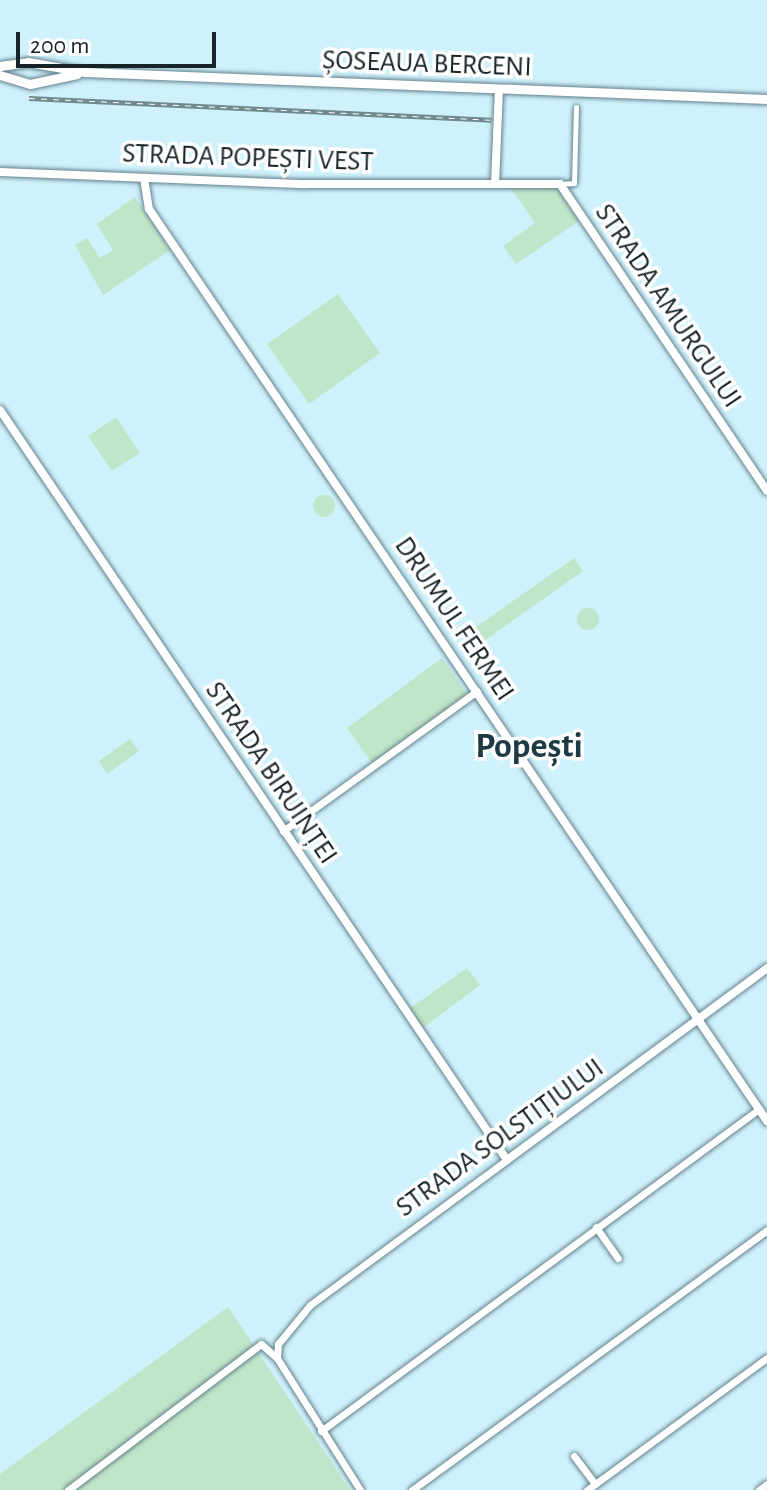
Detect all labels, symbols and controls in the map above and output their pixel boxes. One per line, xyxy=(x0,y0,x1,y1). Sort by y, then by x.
scale bar xyxy=(20,16,220,66)
text: 200 m xyxy=(30,34,89,58)
street label: ȘOSEAUA BERCENI xyxy=(322,44,532,84)
street label: STRADA POPEȘTI VEST xyxy=(122,137,374,179)
street label: STRADA AMURGULUI xyxy=(587,198,749,414)
street label: DRUMUL FERMEI xyxy=(387,531,521,707)
street label: STRADA BIRUINȚEI xyxy=(198,675,344,871)
district label: Popești xyxy=(475,725,583,769)
street label: STRADA SOLSTIȚIULUI xyxy=(390,1051,610,1225)

